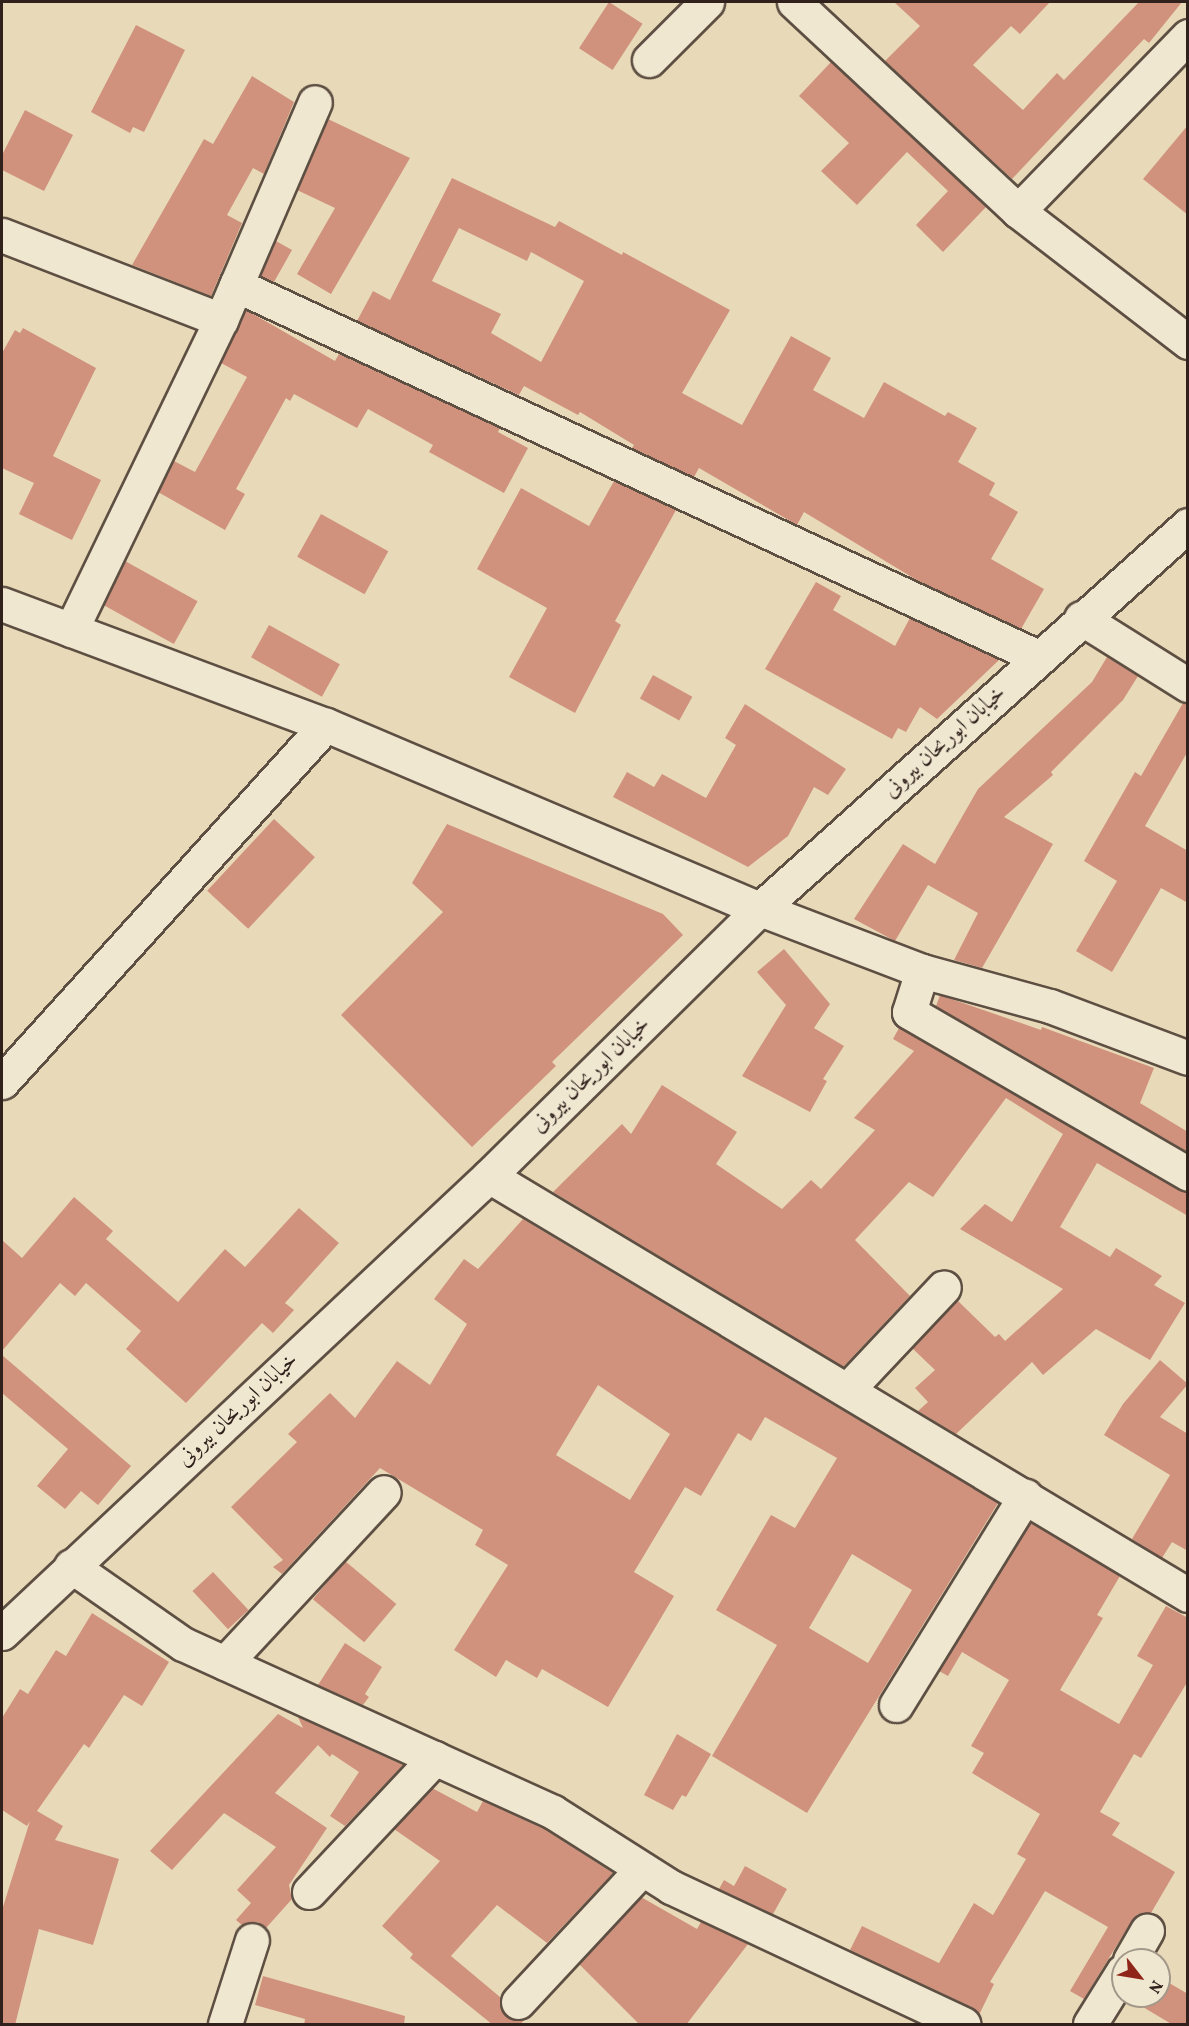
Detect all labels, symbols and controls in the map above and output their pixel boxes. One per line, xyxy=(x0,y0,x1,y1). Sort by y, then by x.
street label: خیابان ابوریحان بیرونی xyxy=(878,680,1012,804)
street label: خیابان ابوریحان بیرونی xyxy=(526,1011,656,1139)
street label: خیابان ابوریحان بیرونی xyxy=(172,1347,304,1473)
north arrow xyxy=(1111,1948,1171,2008)
text: N xyxy=(1142,1976,1167,1997)

